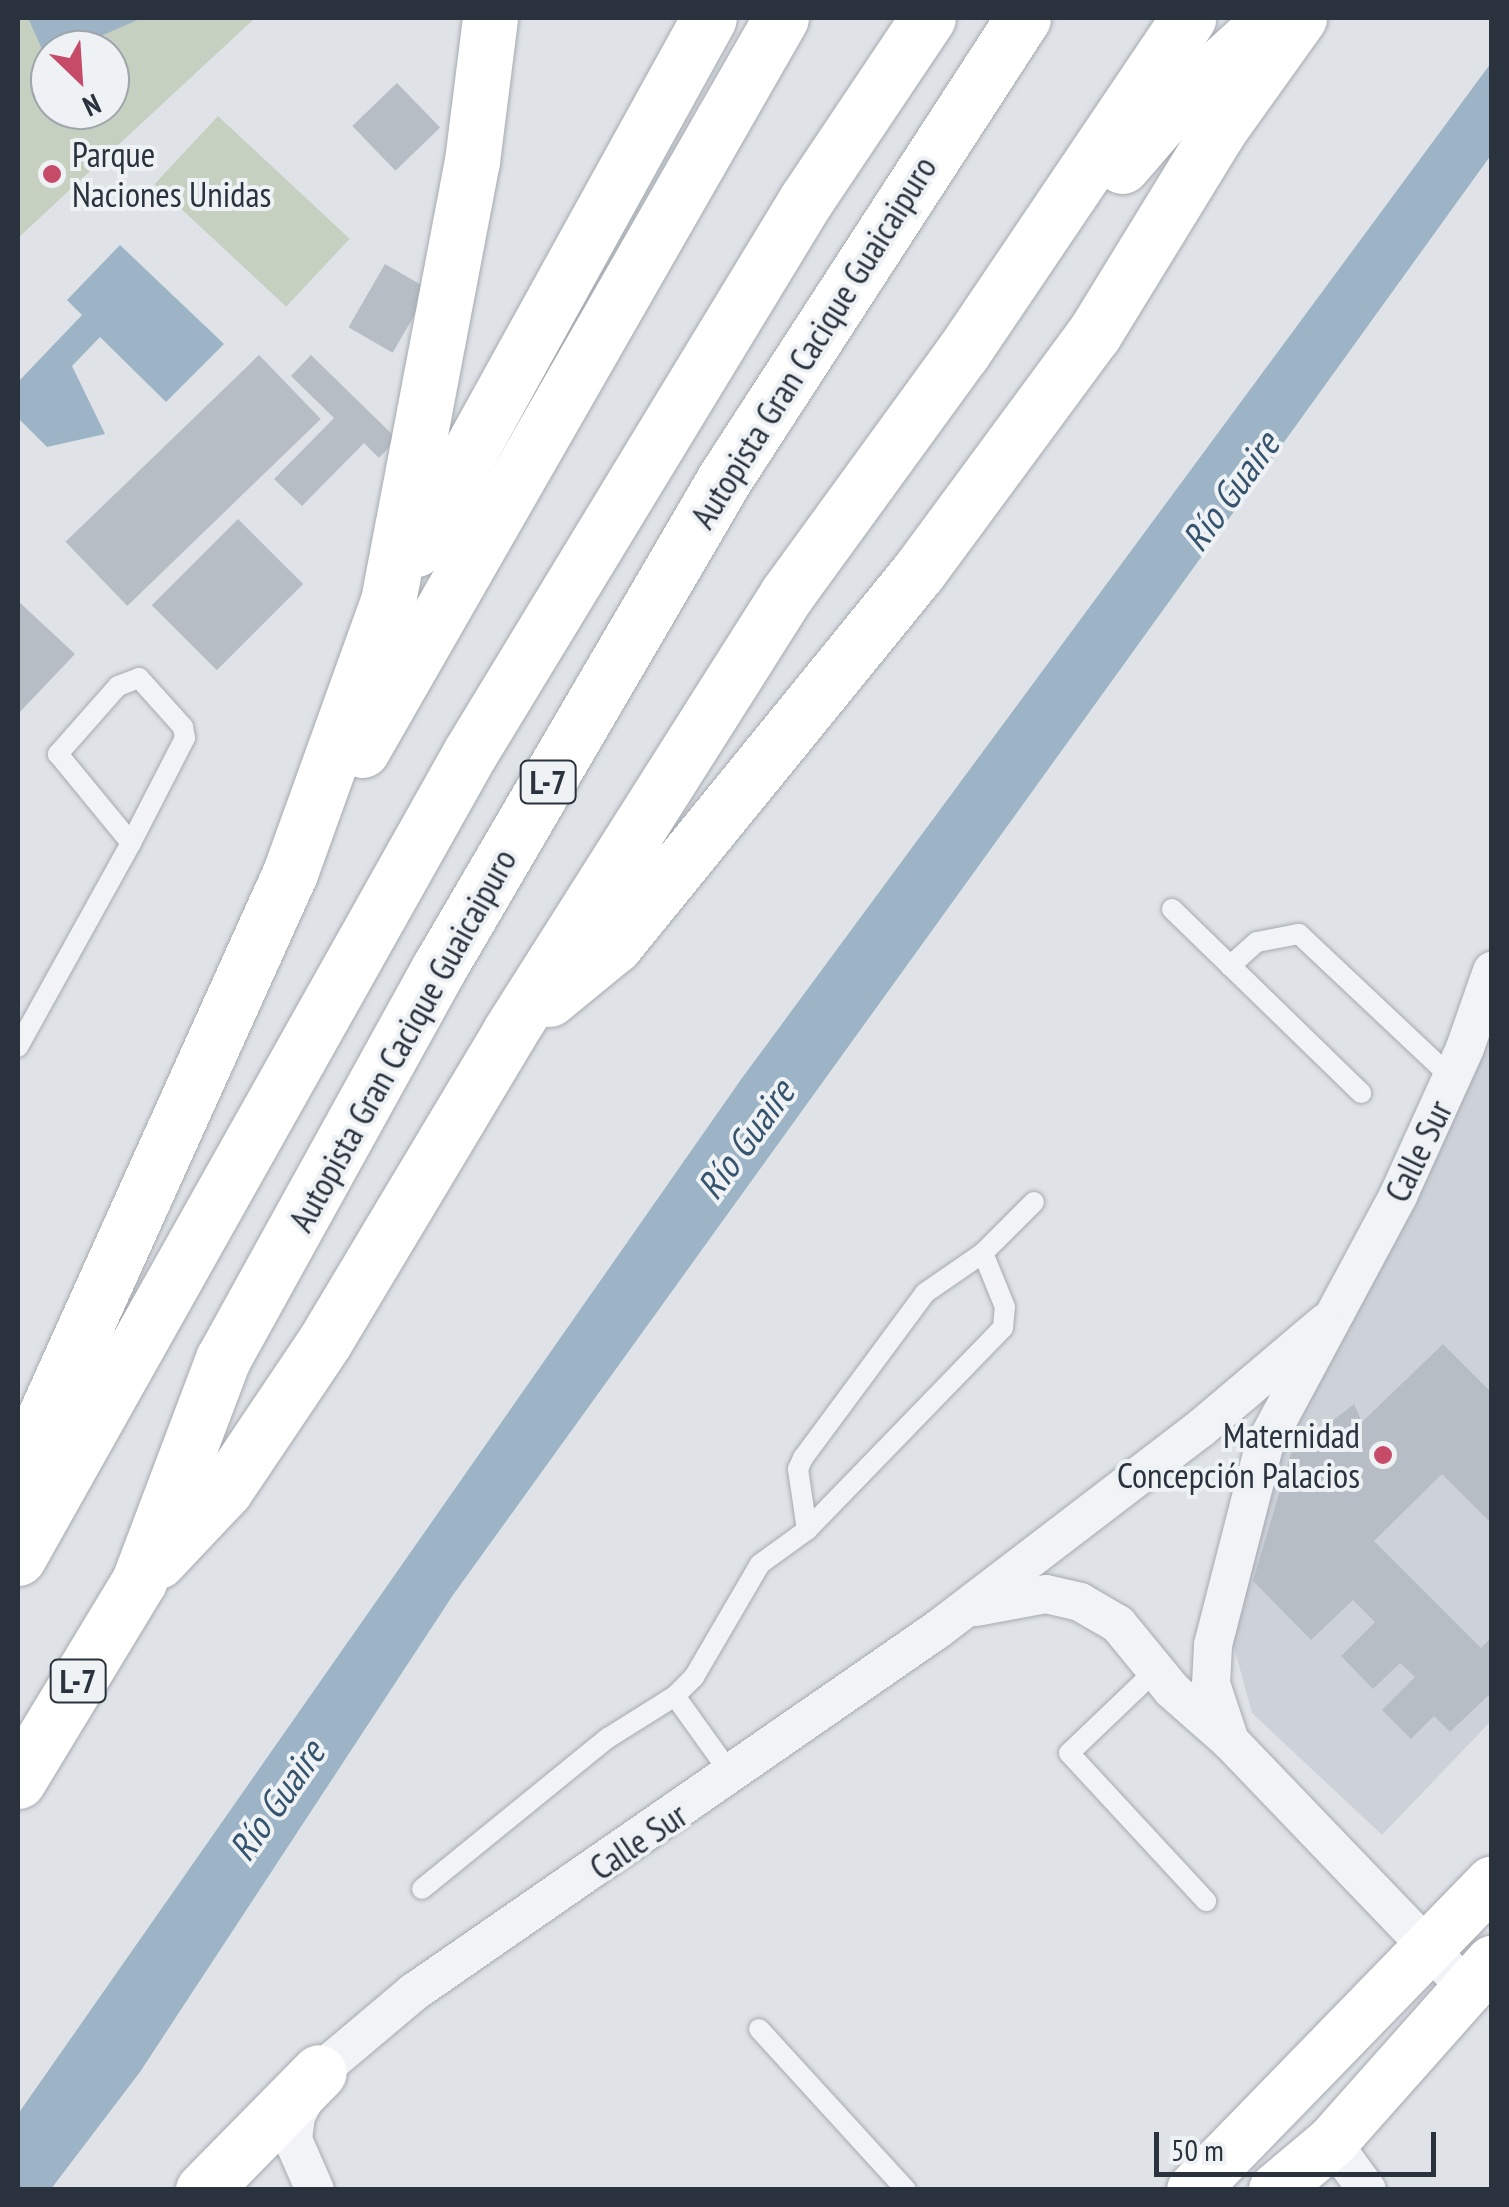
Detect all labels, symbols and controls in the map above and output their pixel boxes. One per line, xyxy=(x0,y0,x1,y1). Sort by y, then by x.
north arrow xyxy=(30,30,130,130)
text: N xyxy=(77,86,107,126)
place label: Parque Naciones Unidas xyxy=(72,133,271,215)
street label: Autopista Gran Cacique Guaicaipuro xyxy=(681,148,945,536)
marker: Parque Naciones Unidas xyxy=(41,163,63,185)
water label: Río Guaire xyxy=(1172,423,1288,559)
road number: L-7 xyxy=(518,755,578,809)
street label: Autopista Gran Cacique Guaicaipuro xyxy=(279,842,525,1238)
water label: Río Guaire xyxy=(687,1071,803,1207)
street label: Calle Sur xyxy=(1376,1093,1460,1209)
place label: Maternidad Concepción Palacios xyxy=(1117,1414,1360,1496)
marker: Maternidad Concepción Palacios xyxy=(1370,1442,1396,1468)
road number: L-7 xyxy=(48,1654,108,1708)
water label: Río Guaire xyxy=(218,1731,334,1869)
street label: Calle Sur xyxy=(582,1794,694,1888)
scale bar xyxy=(1159,2112,1442,2174)
text: 50 m xyxy=(1171,2130,1224,2169)

